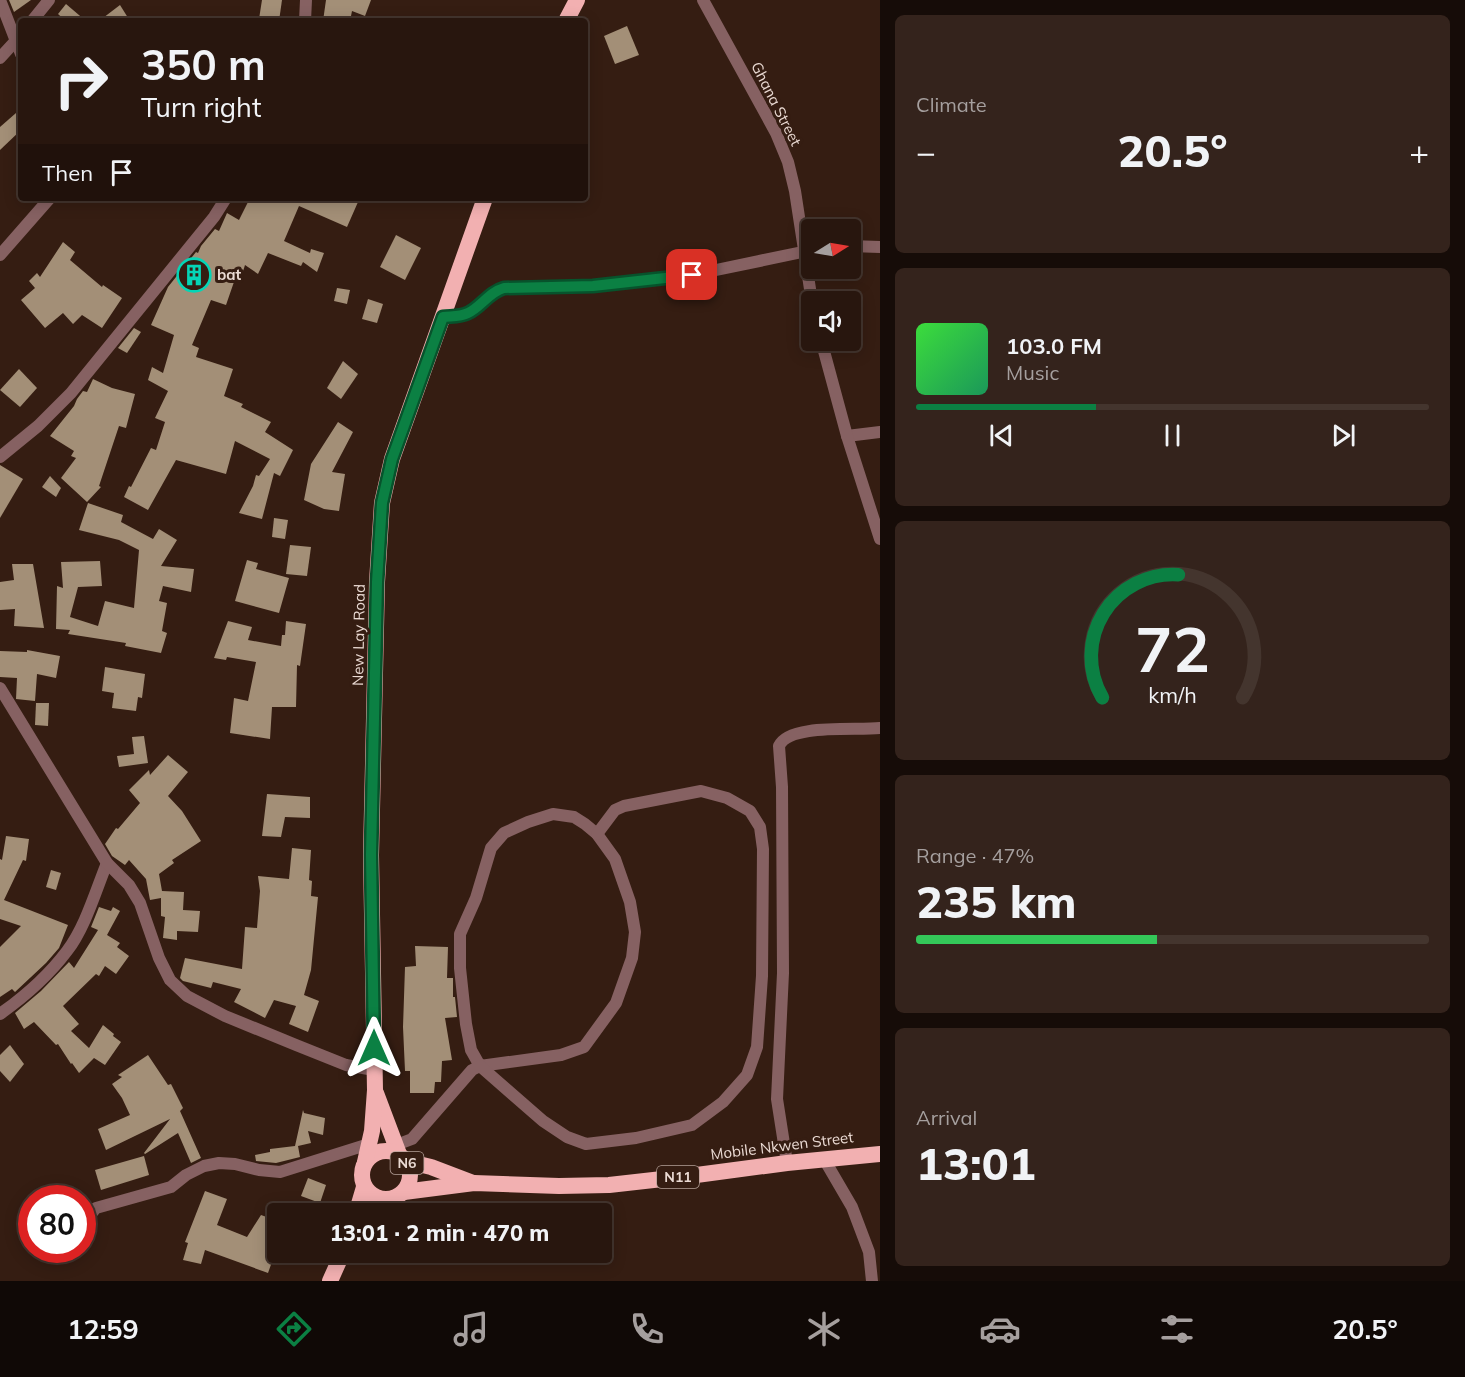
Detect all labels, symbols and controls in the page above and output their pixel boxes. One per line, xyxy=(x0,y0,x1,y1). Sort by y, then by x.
text: 350 m xyxy=(141,38,266,91)
icon: right xyxy=(42,42,120,120)
street label: Ghana Street xyxy=(747,58,806,149)
text: Turn right xyxy=(141,90,261,124)
text: Climate xyxy=(916,92,987,117)
text: 20.5° xyxy=(1118,122,1227,178)
text: − xyxy=(916,131,936,172)
text: + xyxy=(1409,131,1429,172)
icon: arrive xyxy=(105,156,138,189)
text: Then xyxy=(42,159,93,187)
north arrow xyxy=(801,219,861,279)
map controls xyxy=(801,219,861,351)
pin xyxy=(666,249,717,300)
building icon: bat xyxy=(176,257,212,293)
icon: arrive xyxy=(675,258,708,291)
place label: bat xyxy=(217,265,242,284)
button: sound xyxy=(801,291,861,351)
text: 103.0 FM xyxy=(1006,332,1102,360)
text: Music xyxy=(1006,360,1059,385)
icon: previous xyxy=(985,419,1018,452)
icon: pause xyxy=(1156,419,1189,452)
icon: next xyxy=(1327,419,1360,452)
street label: New Lay Road xyxy=(348,584,369,686)
text: 72 xyxy=(1135,609,1210,688)
text: km/h xyxy=(1148,681,1197,708)
text: Range · 47% xyxy=(916,843,1034,868)
text: 235 km xyxy=(916,873,1077,929)
position arrow xyxy=(342,1016,406,1080)
text: Arrival xyxy=(916,1105,977,1130)
street label: Mobile Nkwen Street xyxy=(710,1127,854,1164)
text: 13:01 xyxy=(916,1135,1036,1191)
road number: N6 xyxy=(390,1152,424,1174)
road number: N11 xyxy=(657,1166,699,1188)
speed limit sign: 80 xyxy=(18,1185,96,1263)
text: 13:01 · 2 min · 470 m xyxy=(330,1219,549,1247)
icon: directions xyxy=(273,1308,315,1350)
icon: music xyxy=(450,1308,492,1350)
icon: phone xyxy=(626,1308,668,1350)
icon: climate xyxy=(803,1308,845,1350)
icon: car xyxy=(979,1308,1021,1350)
icon: filters xyxy=(1156,1308,1198,1350)
text: 12:59 xyxy=(67,1312,139,1346)
text: 20.5° xyxy=(1332,1312,1398,1346)

